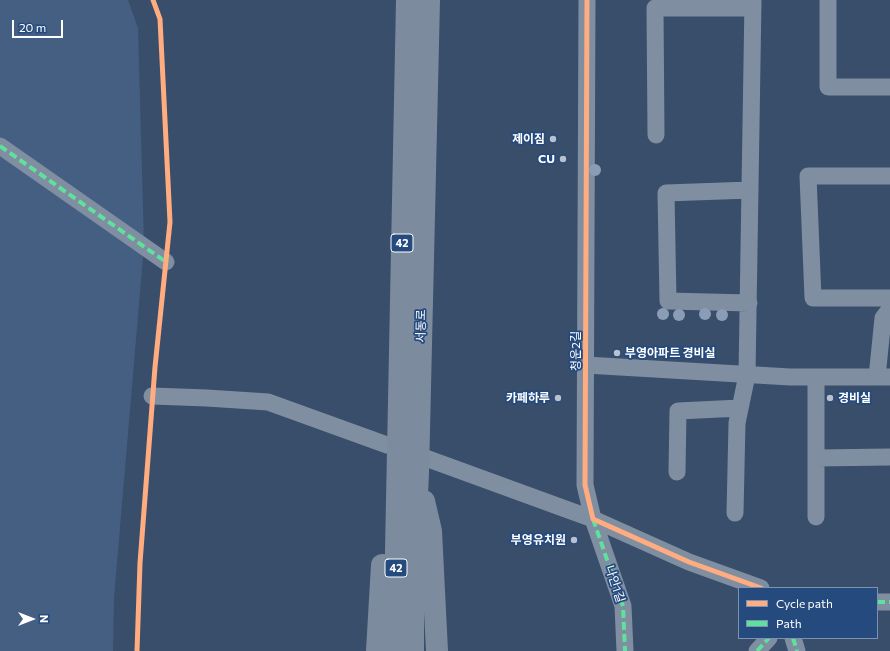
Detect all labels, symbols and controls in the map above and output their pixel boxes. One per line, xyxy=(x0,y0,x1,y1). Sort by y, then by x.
scale bar xyxy=(14,12,65,38)
text: 20 m xyxy=(19,20,46,34)
place label: 제이짐 xyxy=(512,132,545,146)
marker: 제이짐 xyxy=(548,134,558,144)
place label: CU xyxy=(538,152,555,166)
marker: CU xyxy=(558,154,568,164)
road number: 42 xyxy=(391,234,413,252)
street label: 서동로 xyxy=(414,309,428,343)
street label: 청운2길 xyxy=(569,331,583,371)
place label: 부영아파트 경비실 xyxy=(625,346,716,360)
marker: 부영아파트 경비실 xyxy=(612,348,622,358)
place label: 카페하루 xyxy=(506,391,550,405)
place label: 경비실 xyxy=(838,391,871,405)
marker: 카페하루 xyxy=(553,393,563,403)
marker: 경비실 xyxy=(825,393,835,403)
place label: 부영유치원 xyxy=(511,533,566,547)
marker: 부영유치원 xyxy=(569,535,579,545)
road number: 42 xyxy=(385,559,407,577)
street label: 나안1길 xyxy=(602,564,628,604)
legend xyxy=(738,587,878,639)
text: Cycle path xyxy=(776,596,833,610)
north arrow xyxy=(12,599,52,639)
text: N xyxy=(38,615,51,623)
text: Path xyxy=(776,616,802,630)

